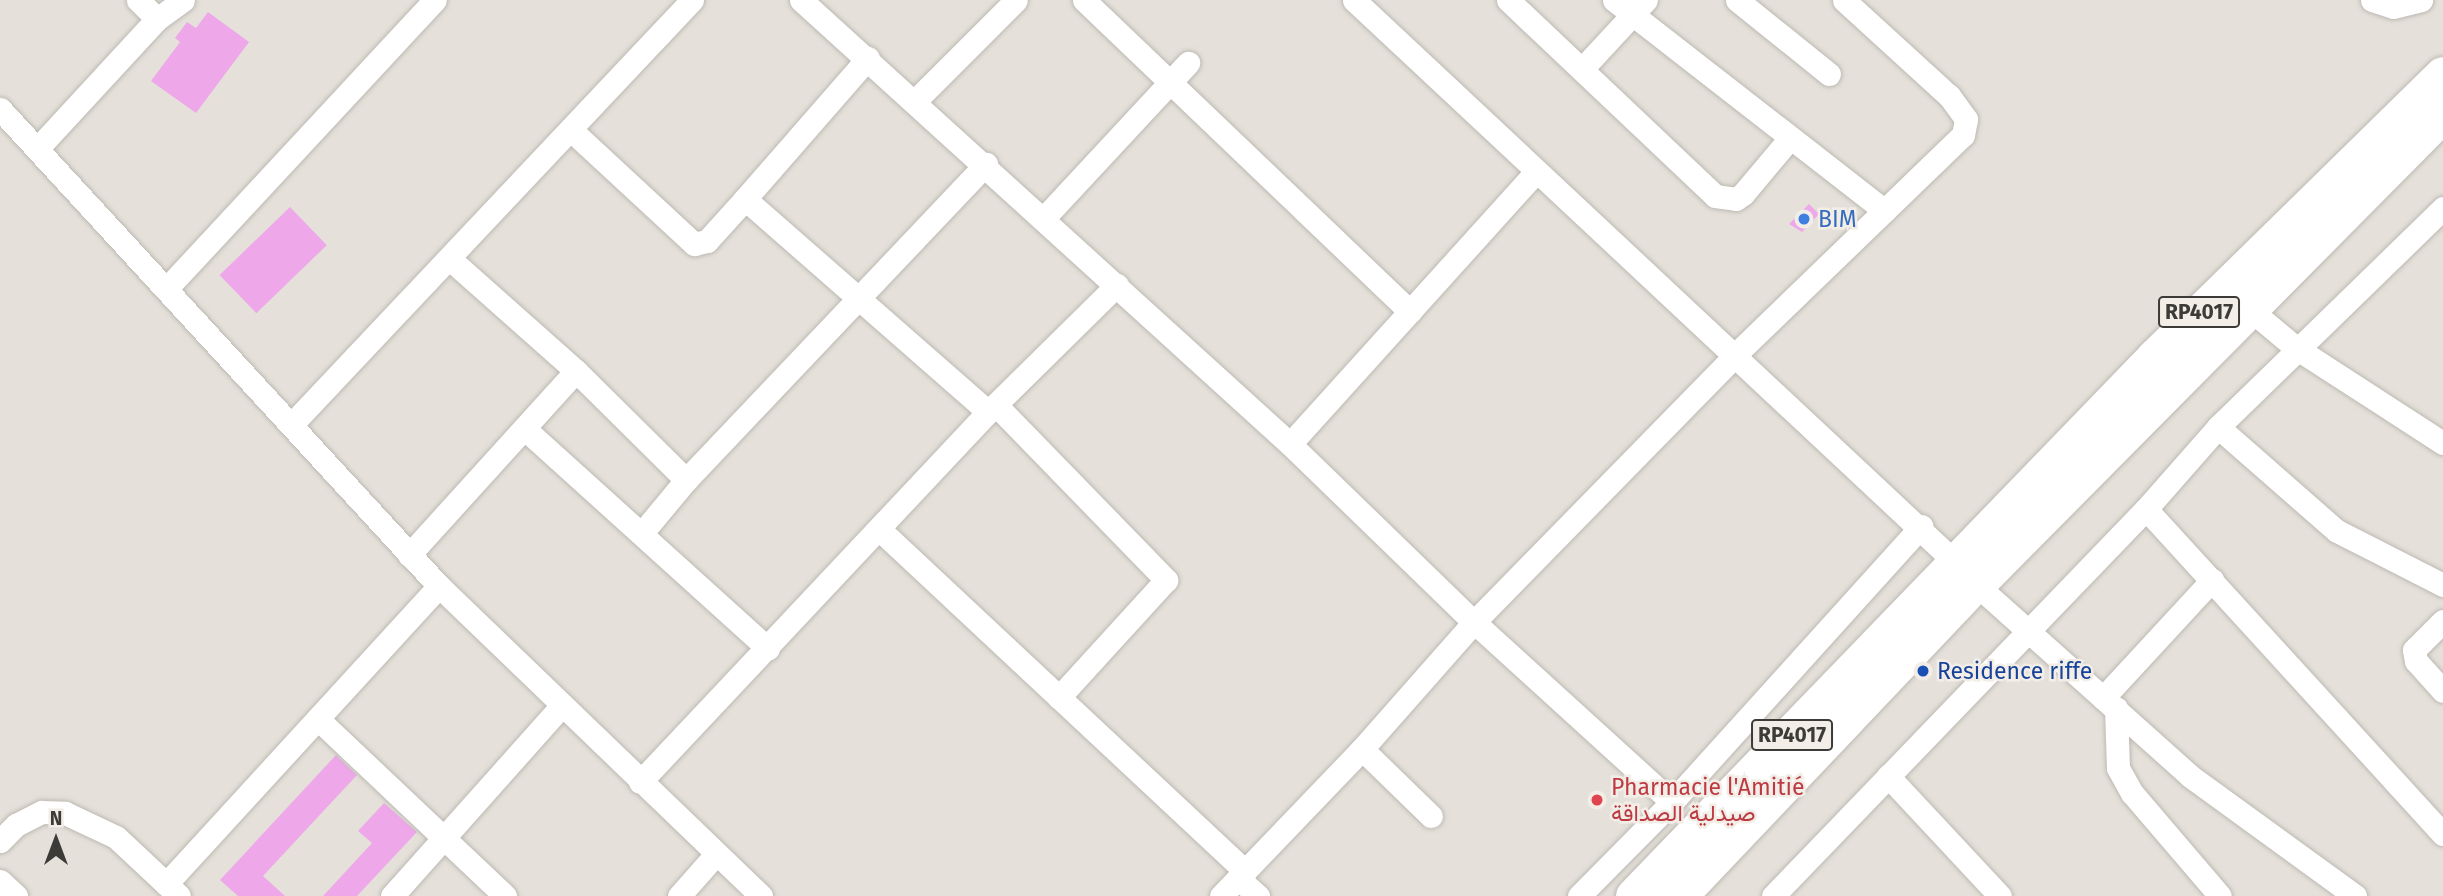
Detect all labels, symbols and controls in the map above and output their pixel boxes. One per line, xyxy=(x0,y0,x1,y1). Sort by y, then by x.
place label: BIM xyxy=(1818,205,1857,233)
marker: BIM xyxy=(1796,211,1812,227)
road number: RP4017 xyxy=(2157,294,2241,330)
place label: Residence riffe xyxy=(1937,657,2092,685)
marker: Residence riffe xyxy=(1915,663,1931,679)
road number: RP4017 xyxy=(1750,718,1834,752)
place label: Pharmacie l'Amitié صيدلية الصداقة xyxy=(1611,773,1805,827)
marker: Pharmacie l'Amitié صيدلية الصداقة xyxy=(1589,792,1605,808)
north arrow xyxy=(21,805,91,875)
text: N xyxy=(50,807,62,830)

